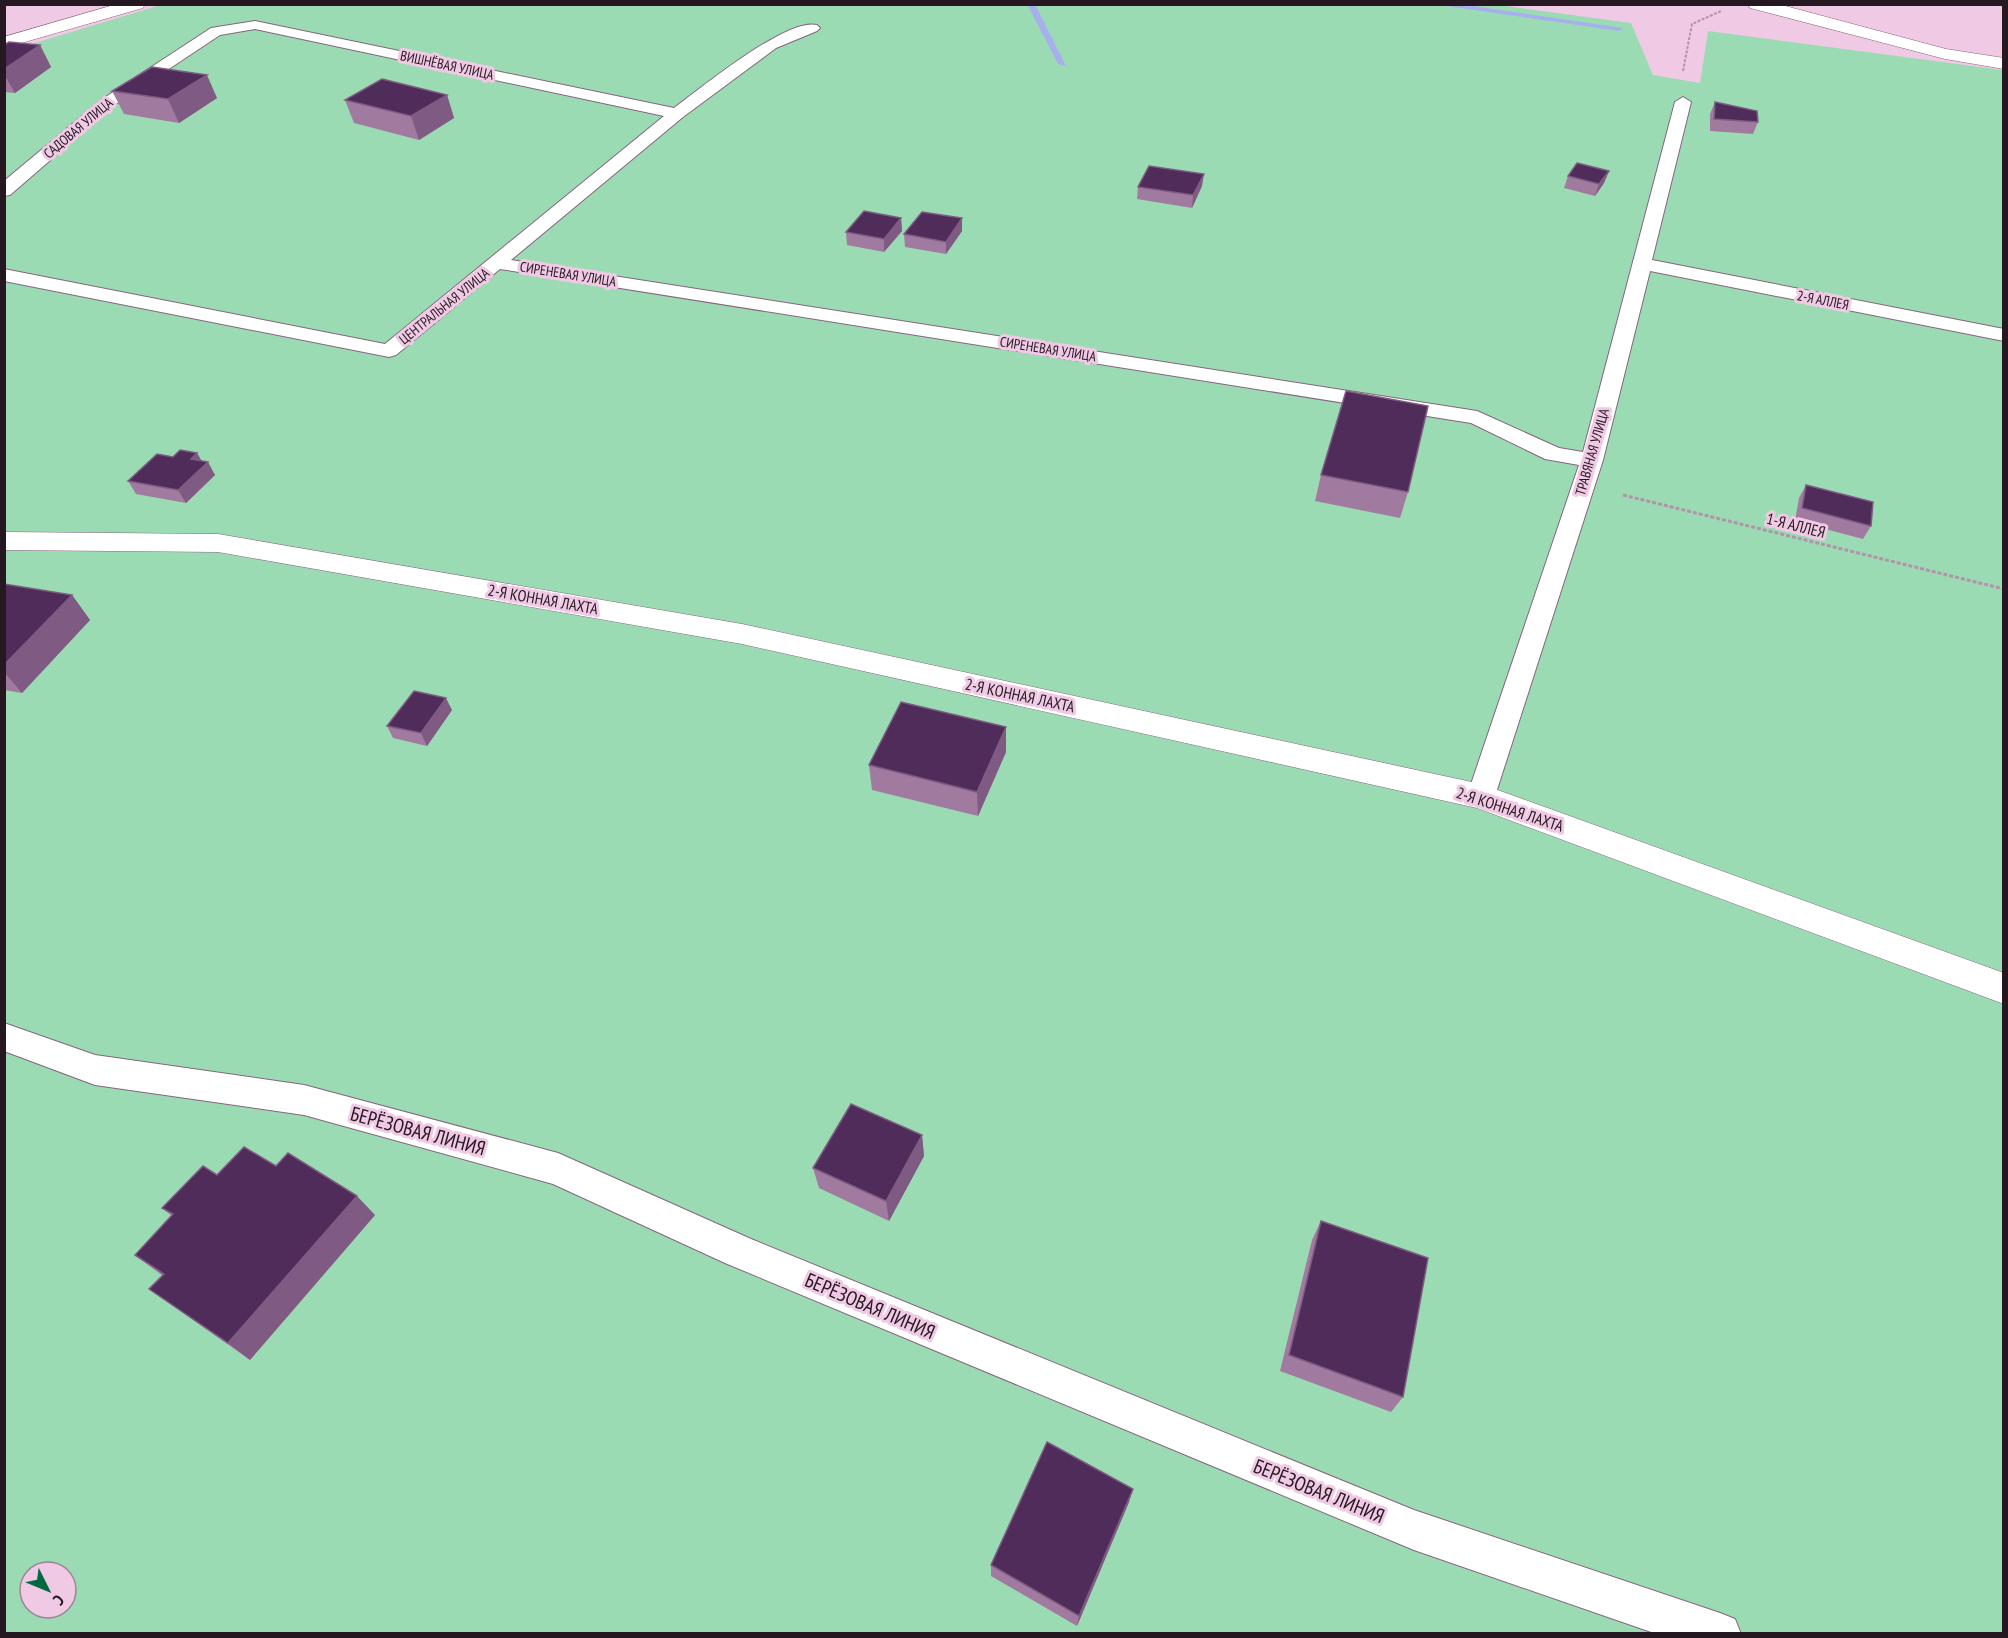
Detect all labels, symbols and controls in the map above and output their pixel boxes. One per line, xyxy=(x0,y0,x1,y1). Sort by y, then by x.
street label: ВИШНЁВАЯ УЛИЦА xyxy=(399,46,496,84)
street label: САДОВАЯ УЛИЦА xyxy=(40,94,117,162)
street label: СИРЕНЕВАЯ УЛИЦА xyxy=(519,257,618,291)
street label: ЦЕНТРАЛЬНАЯ УЛИЦА xyxy=(395,264,493,348)
street label: 2-Я АЛЛЕЯ xyxy=(1796,286,1850,314)
street label: СИРЕНЕВАЯ УЛИЦА xyxy=(999,332,1098,366)
street label: ТРАВЯНАЯ УЛИЦА xyxy=(1571,406,1613,498)
street label: 1-Я АЛЛЕЯ xyxy=(1764,508,1828,542)
street label: 2-Я КОННАЯ ЛАХТА xyxy=(486,579,600,619)
street label: 2-Я КОННАЯ ЛАХТА xyxy=(963,674,1077,716)
street label: 2-Я КОННАЯ ЛАХТА xyxy=(1454,782,1566,836)
street label: БЕРЁЗОВАЯ ЛИНИЯ xyxy=(348,1100,488,1162)
street label: БЕРЁЗОВАЯ ЛИНИЯ xyxy=(801,1267,939,1345)
street label: БЕРЁЗОВАЯ ЛИНИЯ xyxy=(1250,1453,1388,1529)
north arrow xyxy=(18,1560,78,1620)
text: С xyxy=(49,1591,69,1610)

